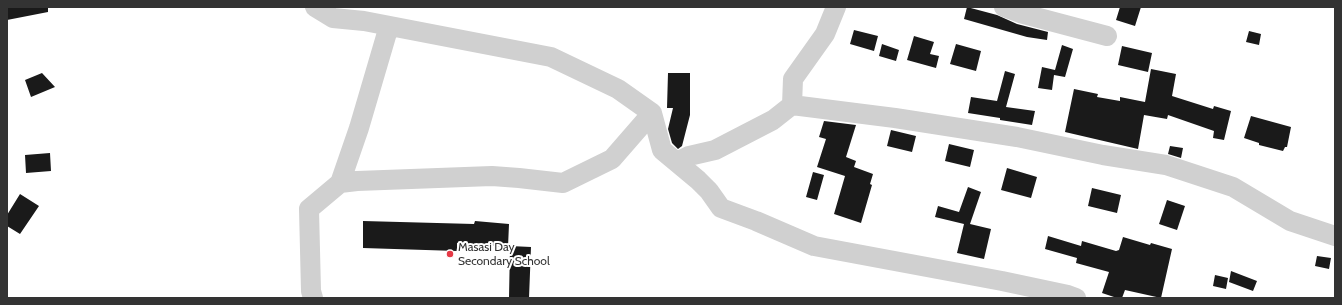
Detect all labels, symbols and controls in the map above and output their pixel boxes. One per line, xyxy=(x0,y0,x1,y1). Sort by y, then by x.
place label: Masasi Day Secondary School xyxy=(458,240,550,268)
marker: Masasi Day Secondary School xyxy=(445,249,455,259)

